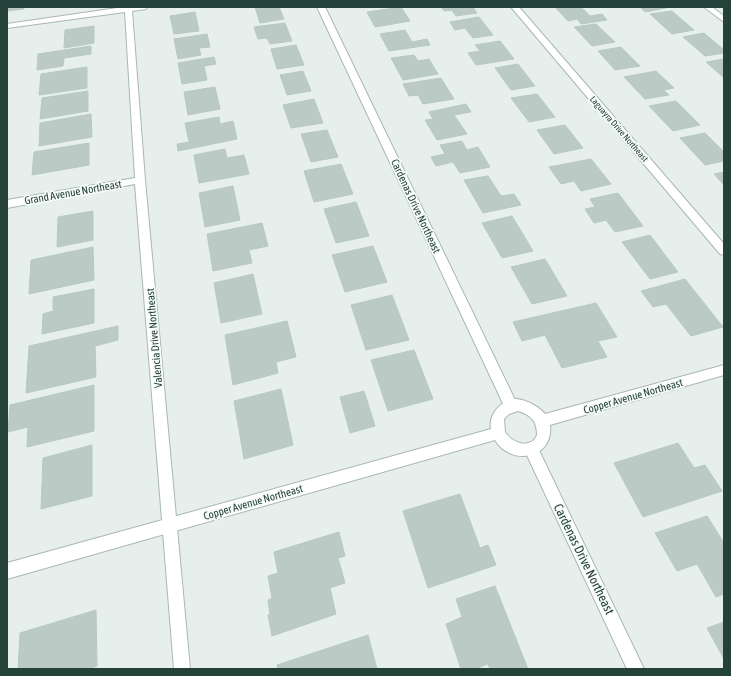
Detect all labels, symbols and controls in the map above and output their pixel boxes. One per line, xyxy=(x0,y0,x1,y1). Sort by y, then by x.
street label: Laguayra Drive Northeast xyxy=(588,94,650,164)
street label: Cardenas Drive Northeast xyxy=(389,157,443,255)
street label: Grand Avenue Northeast xyxy=(23,178,123,206)
street label: Valencia Drive Northeast xyxy=(144,288,164,388)
street label: Copper Avenue Northeast xyxy=(582,376,684,416)
street label: Copper Avenue Northeast xyxy=(202,482,304,522)
street label: Cardenas Drive Northeast xyxy=(551,501,617,617)

